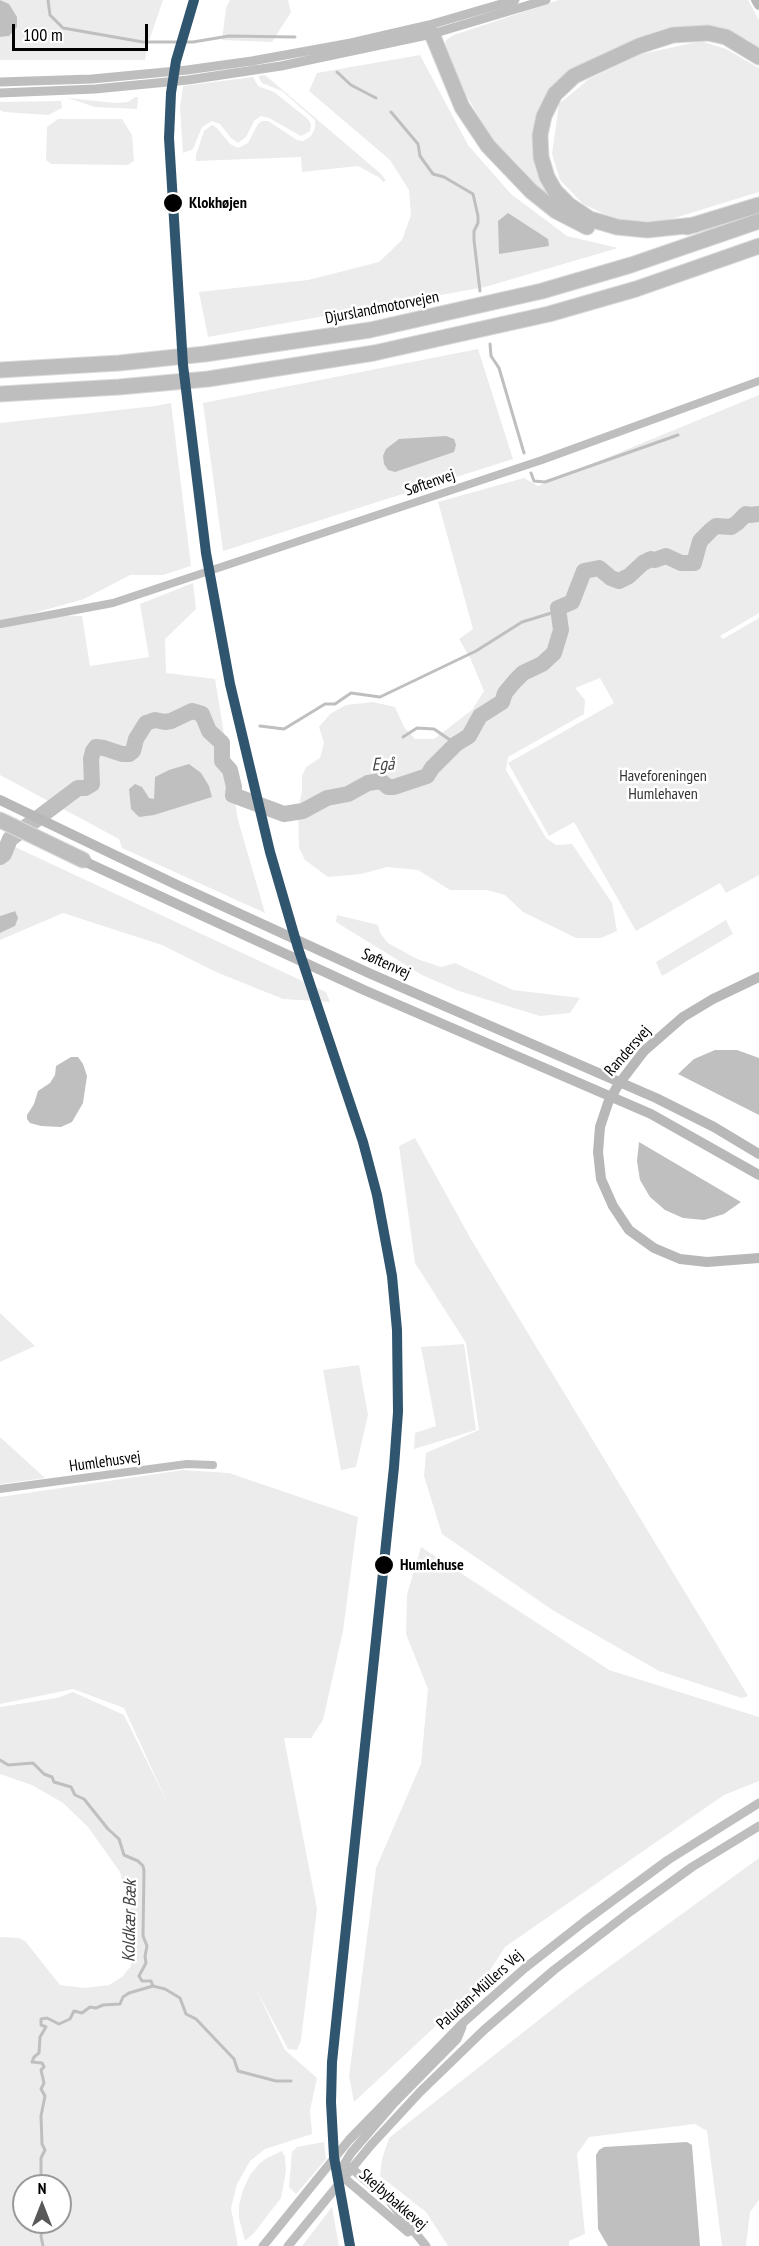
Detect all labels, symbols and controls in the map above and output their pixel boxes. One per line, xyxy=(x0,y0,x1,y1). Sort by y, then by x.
scale bar xyxy=(15,12,152,50)
text: 100 m xyxy=(23,23,63,46)
marker: Klokhøjen xyxy=(162,192,184,214)
place label: Klokhøjen xyxy=(189,193,247,213)
street label: Djurslandmotorvejen xyxy=(324,288,440,328)
street label: Søftenvej xyxy=(402,465,458,501)
water label: Egå xyxy=(371,754,395,776)
park label: Haveforeningen Humlehaven xyxy=(619,766,707,804)
street label: Søftenvej xyxy=(358,945,414,983)
street label: Randersvej xyxy=(601,1022,655,1080)
street label: Humlehusvej xyxy=(68,1447,142,1477)
marker: Humlehuse xyxy=(373,1554,395,1576)
place label: Humlehuse xyxy=(400,1555,464,1575)
water label: Koldkær Bæk xyxy=(118,1880,142,1962)
street label: Paludan-Müllers Vej xyxy=(433,1946,527,2034)
street label: Skejbybakkevej xyxy=(355,2165,431,2235)
north arrow xyxy=(12,2174,72,2234)
text: N xyxy=(38,2178,46,2198)

